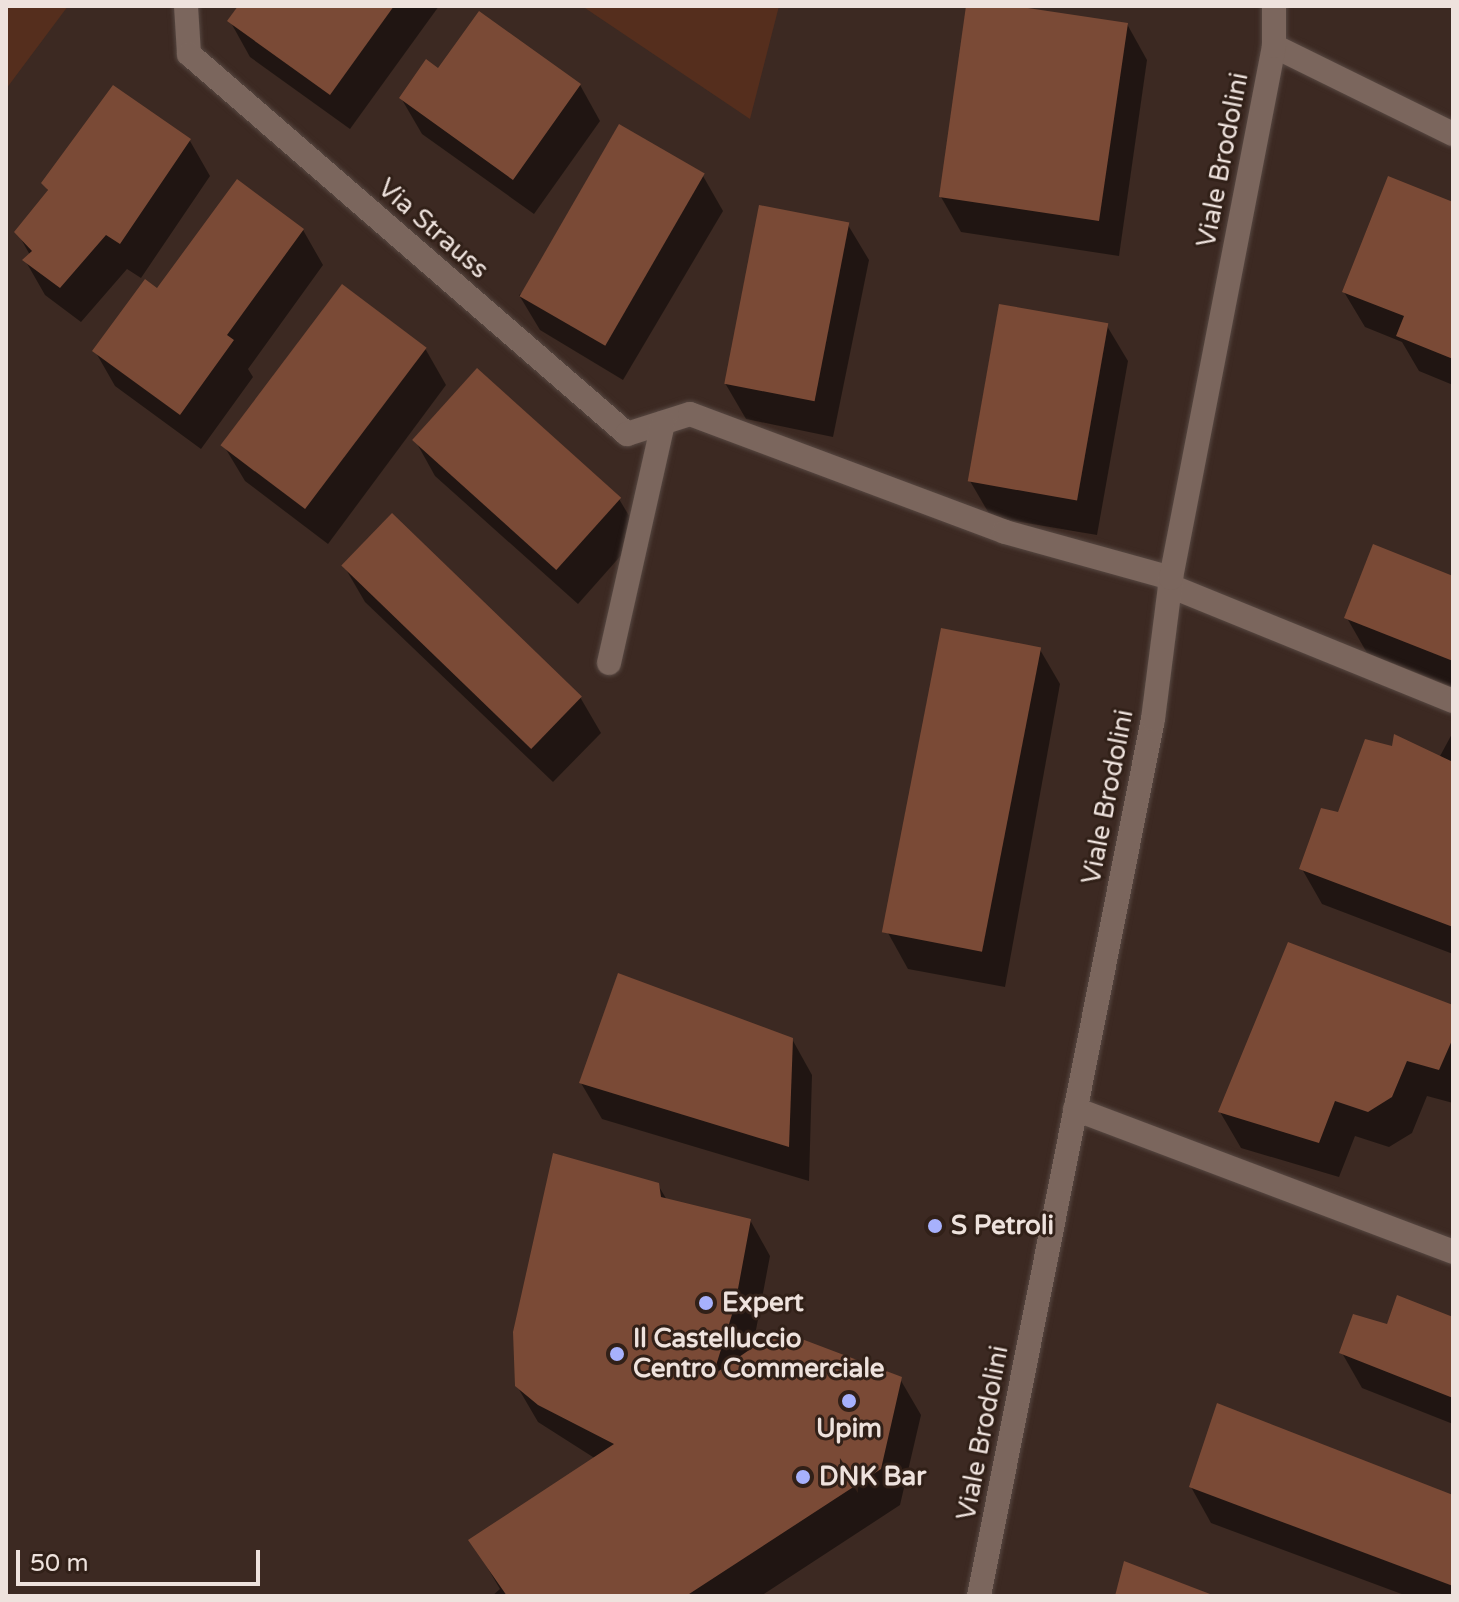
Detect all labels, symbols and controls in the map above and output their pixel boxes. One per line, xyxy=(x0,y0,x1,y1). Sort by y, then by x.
street label: Viale Brodolini xyxy=(1191,70,1255,250)
street label: Via Strauss xyxy=(371,173,495,285)
street label: Viale Brodolini xyxy=(1076,707,1140,887)
place label: S Petroli xyxy=(951,1210,1054,1242)
marker: S Petroli xyxy=(926,1217,944,1235)
place label: Expert xyxy=(722,1287,804,1319)
marker: Expert xyxy=(697,1294,715,1312)
place label: Il Castelluccio Centro Commerciale xyxy=(633,1323,885,1384)
street label: Viale Brodolini xyxy=(951,1343,1015,1523)
marker: Il Castelluccio Centro Commerciale xyxy=(608,1345,626,1363)
marker: Upim xyxy=(840,1392,858,1410)
place label: Upim xyxy=(816,1413,882,1445)
place label: DNK Bar xyxy=(819,1461,926,1493)
marker: DNK Bar xyxy=(794,1468,812,1486)
scale bar xyxy=(20,1534,264,1584)
text: 50 m xyxy=(30,1549,88,1578)

